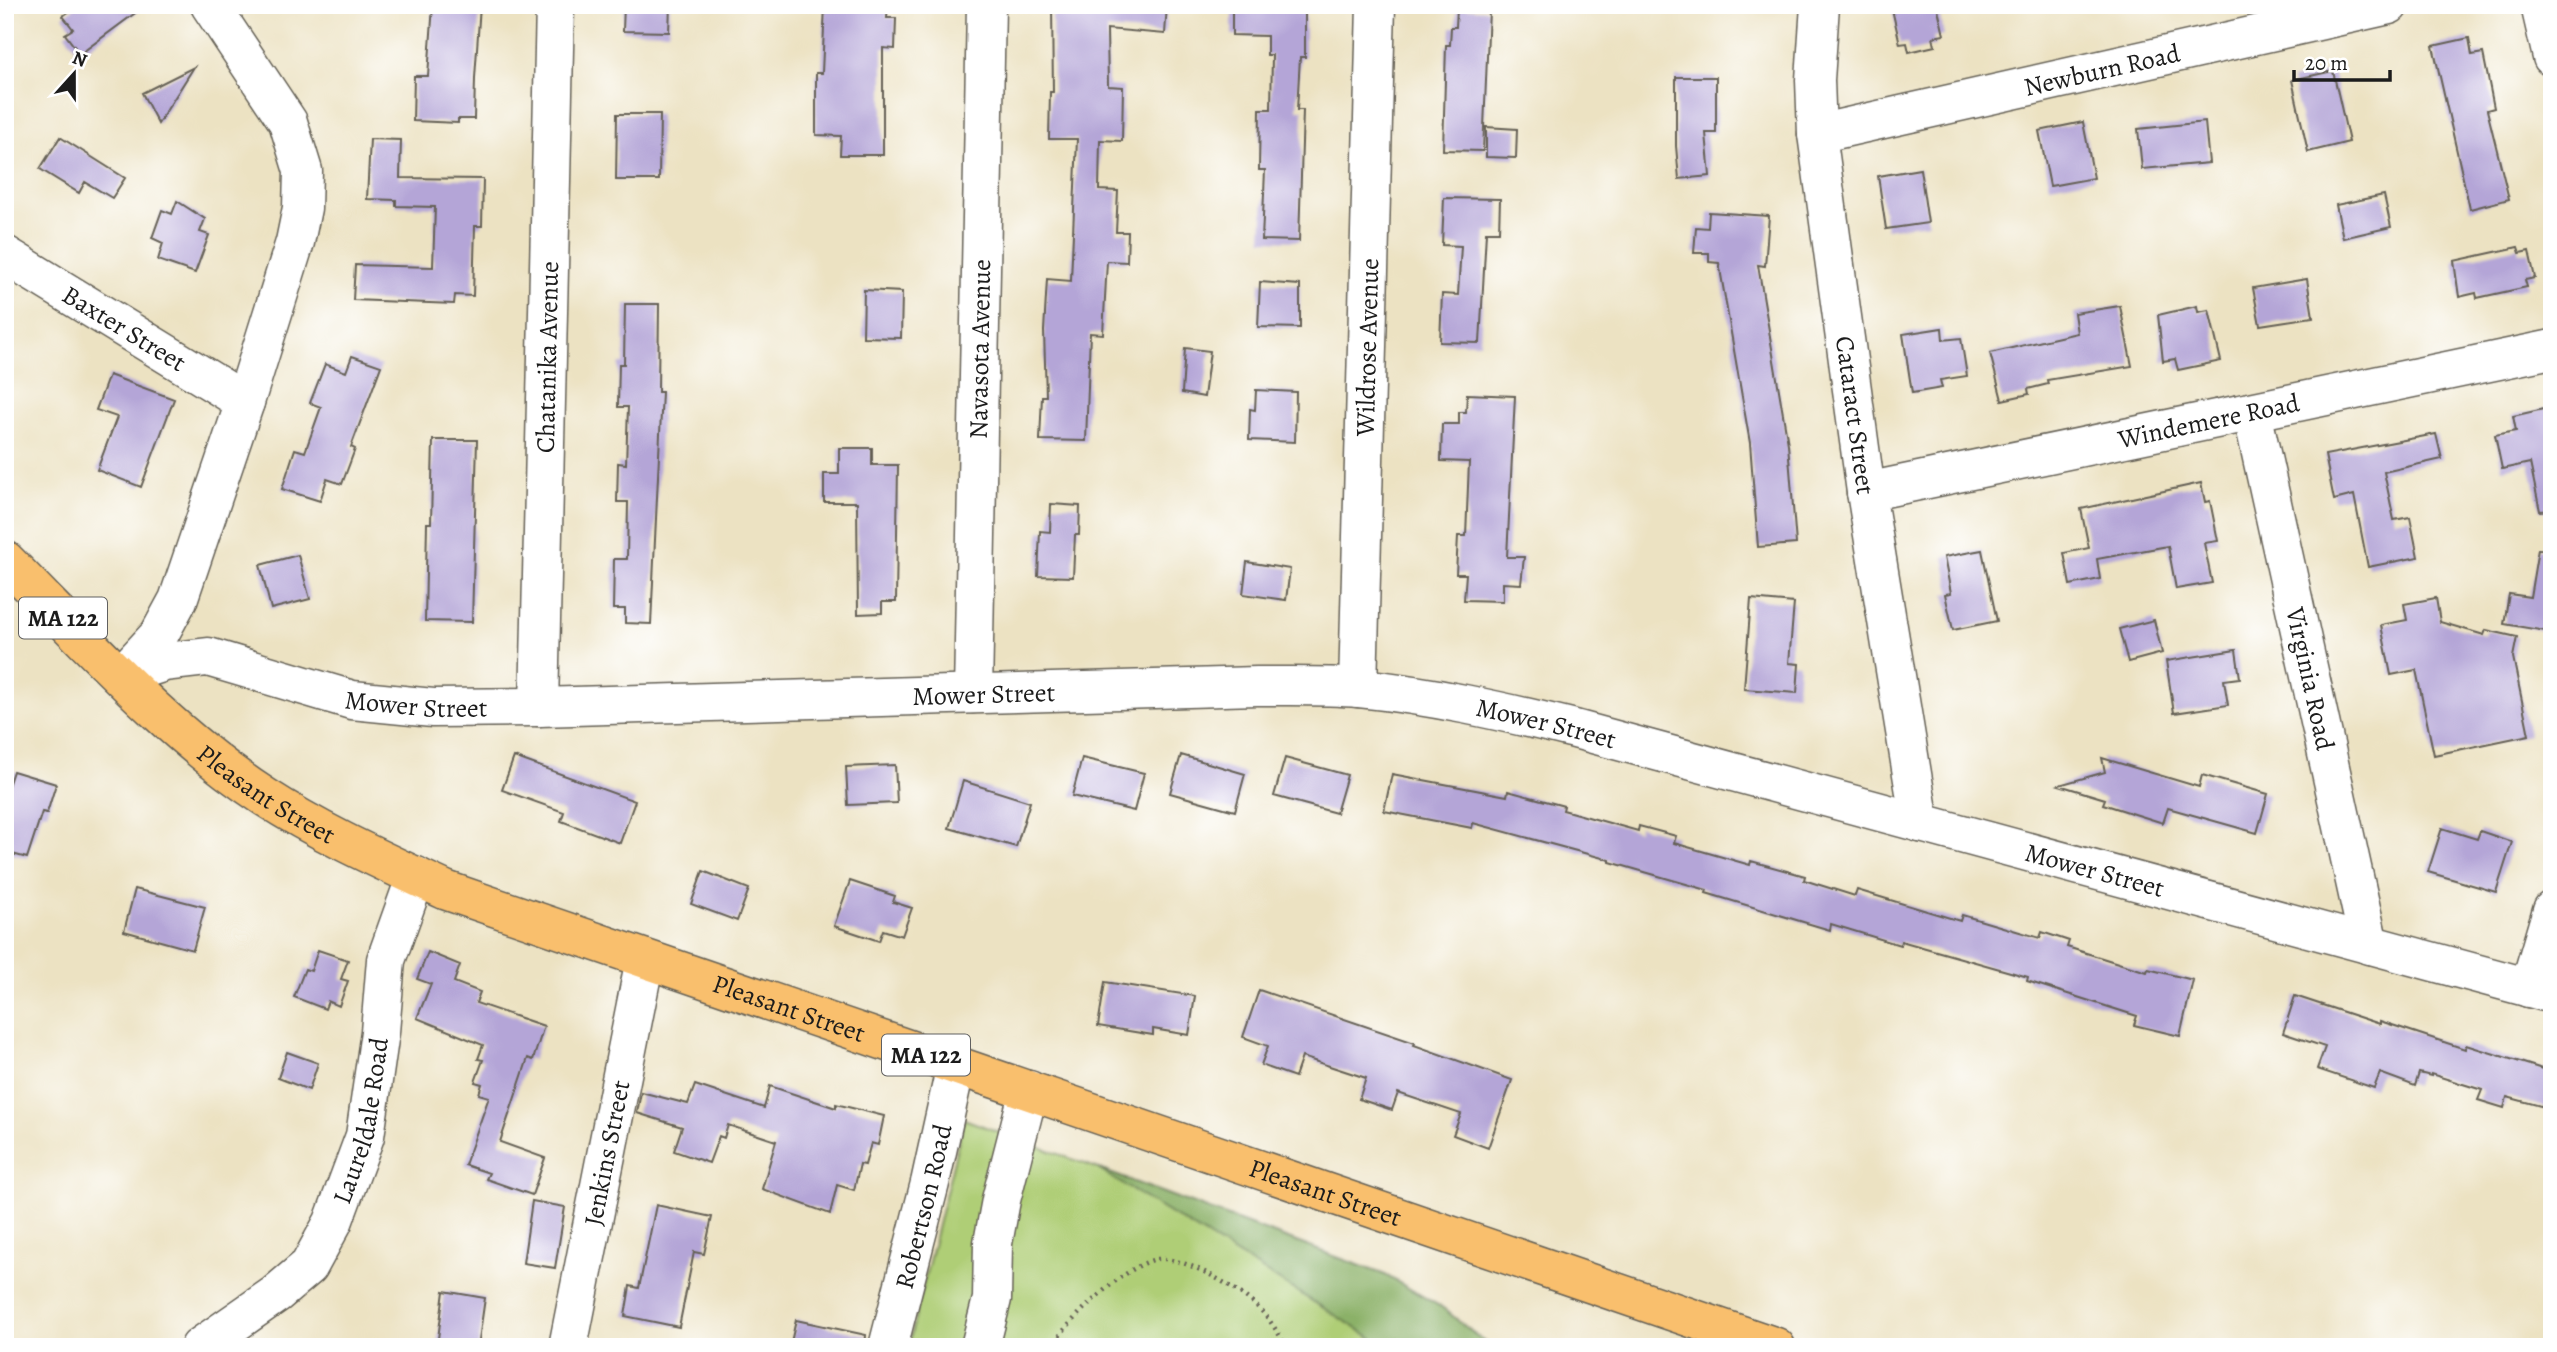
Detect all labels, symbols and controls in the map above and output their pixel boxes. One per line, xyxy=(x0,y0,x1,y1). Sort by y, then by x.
street label: Newburn Road xyxy=(2020,35,2183,104)
north arrow xyxy=(38,38,108,108)
scale bar xyxy=(2294,38,2391,82)
text: N xyxy=(69,44,91,74)
text: 20 m xyxy=(2305,49,2348,77)
street label: Wildrose Avenue xyxy=(1347,258,1387,438)
street label: Navasota Avenue xyxy=(960,259,999,439)
street label: Chatanika Avenue xyxy=(527,261,567,453)
street label: Baxter Street xyxy=(56,277,193,380)
street label: Cataract Street xyxy=(1827,334,1884,497)
street label: Windemere Road xyxy=(2114,385,2302,457)
road number: MA 122 xyxy=(19,598,107,638)
street label: Virginia Road xyxy=(2278,603,2343,754)
street label: Mower Street xyxy=(912,674,1056,714)
street label: Mower Street xyxy=(343,682,488,726)
street label: Mower Street xyxy=(1473,689,1620,757)
street label: Pleasant Street xyxy=(190,736,342,852)
street label: Mower Street xyxy=(2021,834,2169,906)
street label: Pleasant Street xyxy=(708,966,870,1051)
street label: Laureldale Road xyxy=(324,1035,397,1209)
road number: MA 122 xyxy=(882,1035,970,1076)
street label: Jenkins Street xyxy=(575,1077,638,1229)
street label: Robertson Road xyxy=(886,1121,960,1292)
street label: Pleasant Street xyxy=(1244,1150,1407,1235)

